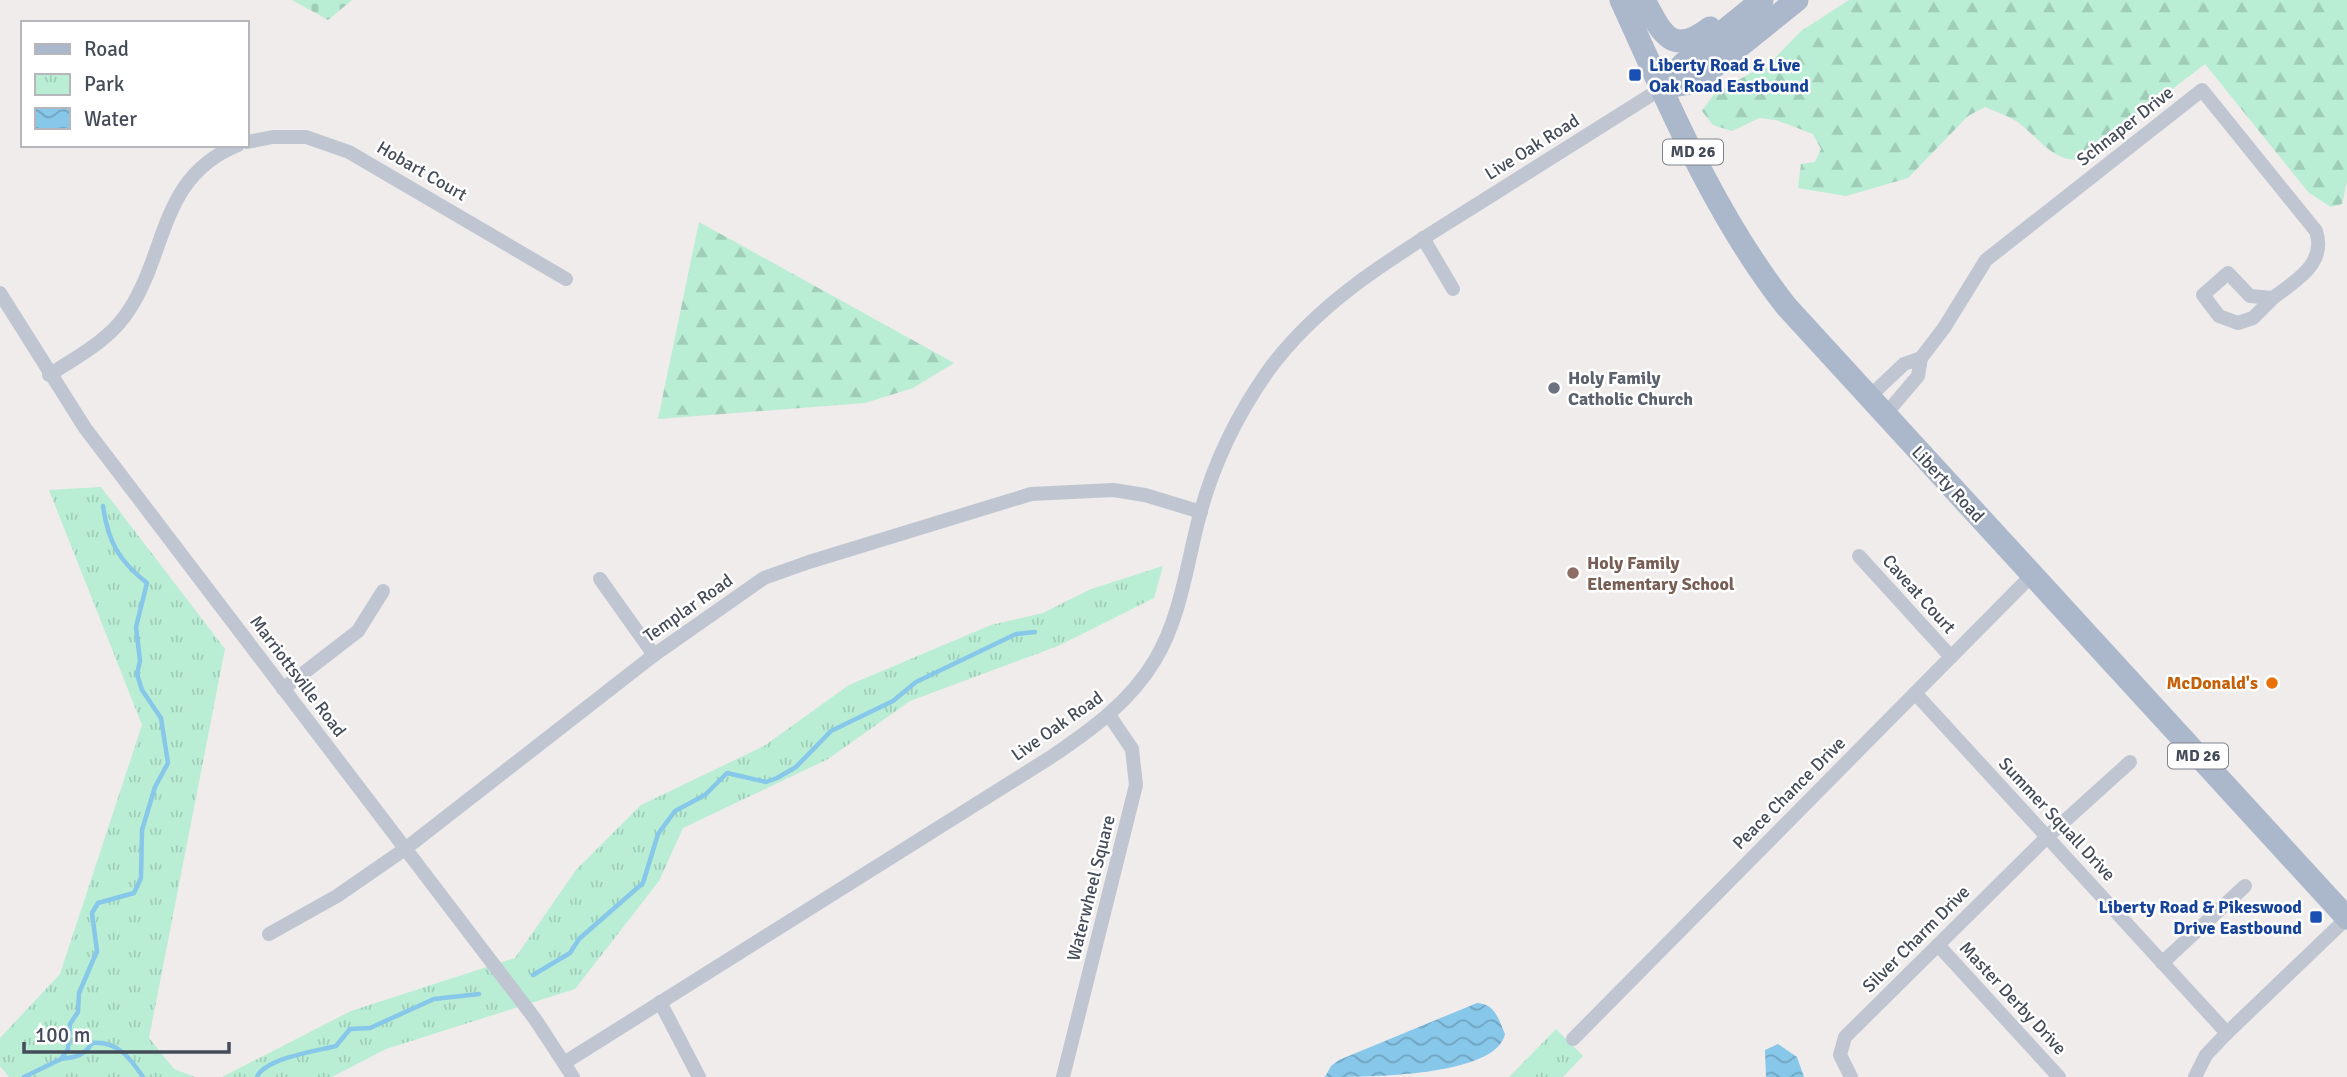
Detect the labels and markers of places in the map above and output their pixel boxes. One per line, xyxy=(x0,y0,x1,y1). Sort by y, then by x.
place label: Liberty Road & Live Oak Road Eastbound xyxy=(1649,54,1809,97)
marker: Liberty Road & Live Oak Road Eastbound xyxy=(1627,67,1643,83)
place label: Holy Family Catholic Church xyxy=(1568,367,1693,410)
marker: Holy Family Catholic Church xyxy=(1546,380,1562,396)
place label: Holy Family Elementary School xyxy=(1587,552,1735,595)
marker: Holy Family Elementary School xyxy=(1565,565,1581,581)
place label: McDonald's xyxy=(2167,672,2258,694)
marker: McDonald's xyxy=(2264,675,2280,691)
place label: Liberty Road & Pikeswood Drive Eastbound xyxy=(2099,896,2302,939)
marker: Liberty Road & Pikeswood Drive Eastbound xyxy=(2308,909,2324,925)

